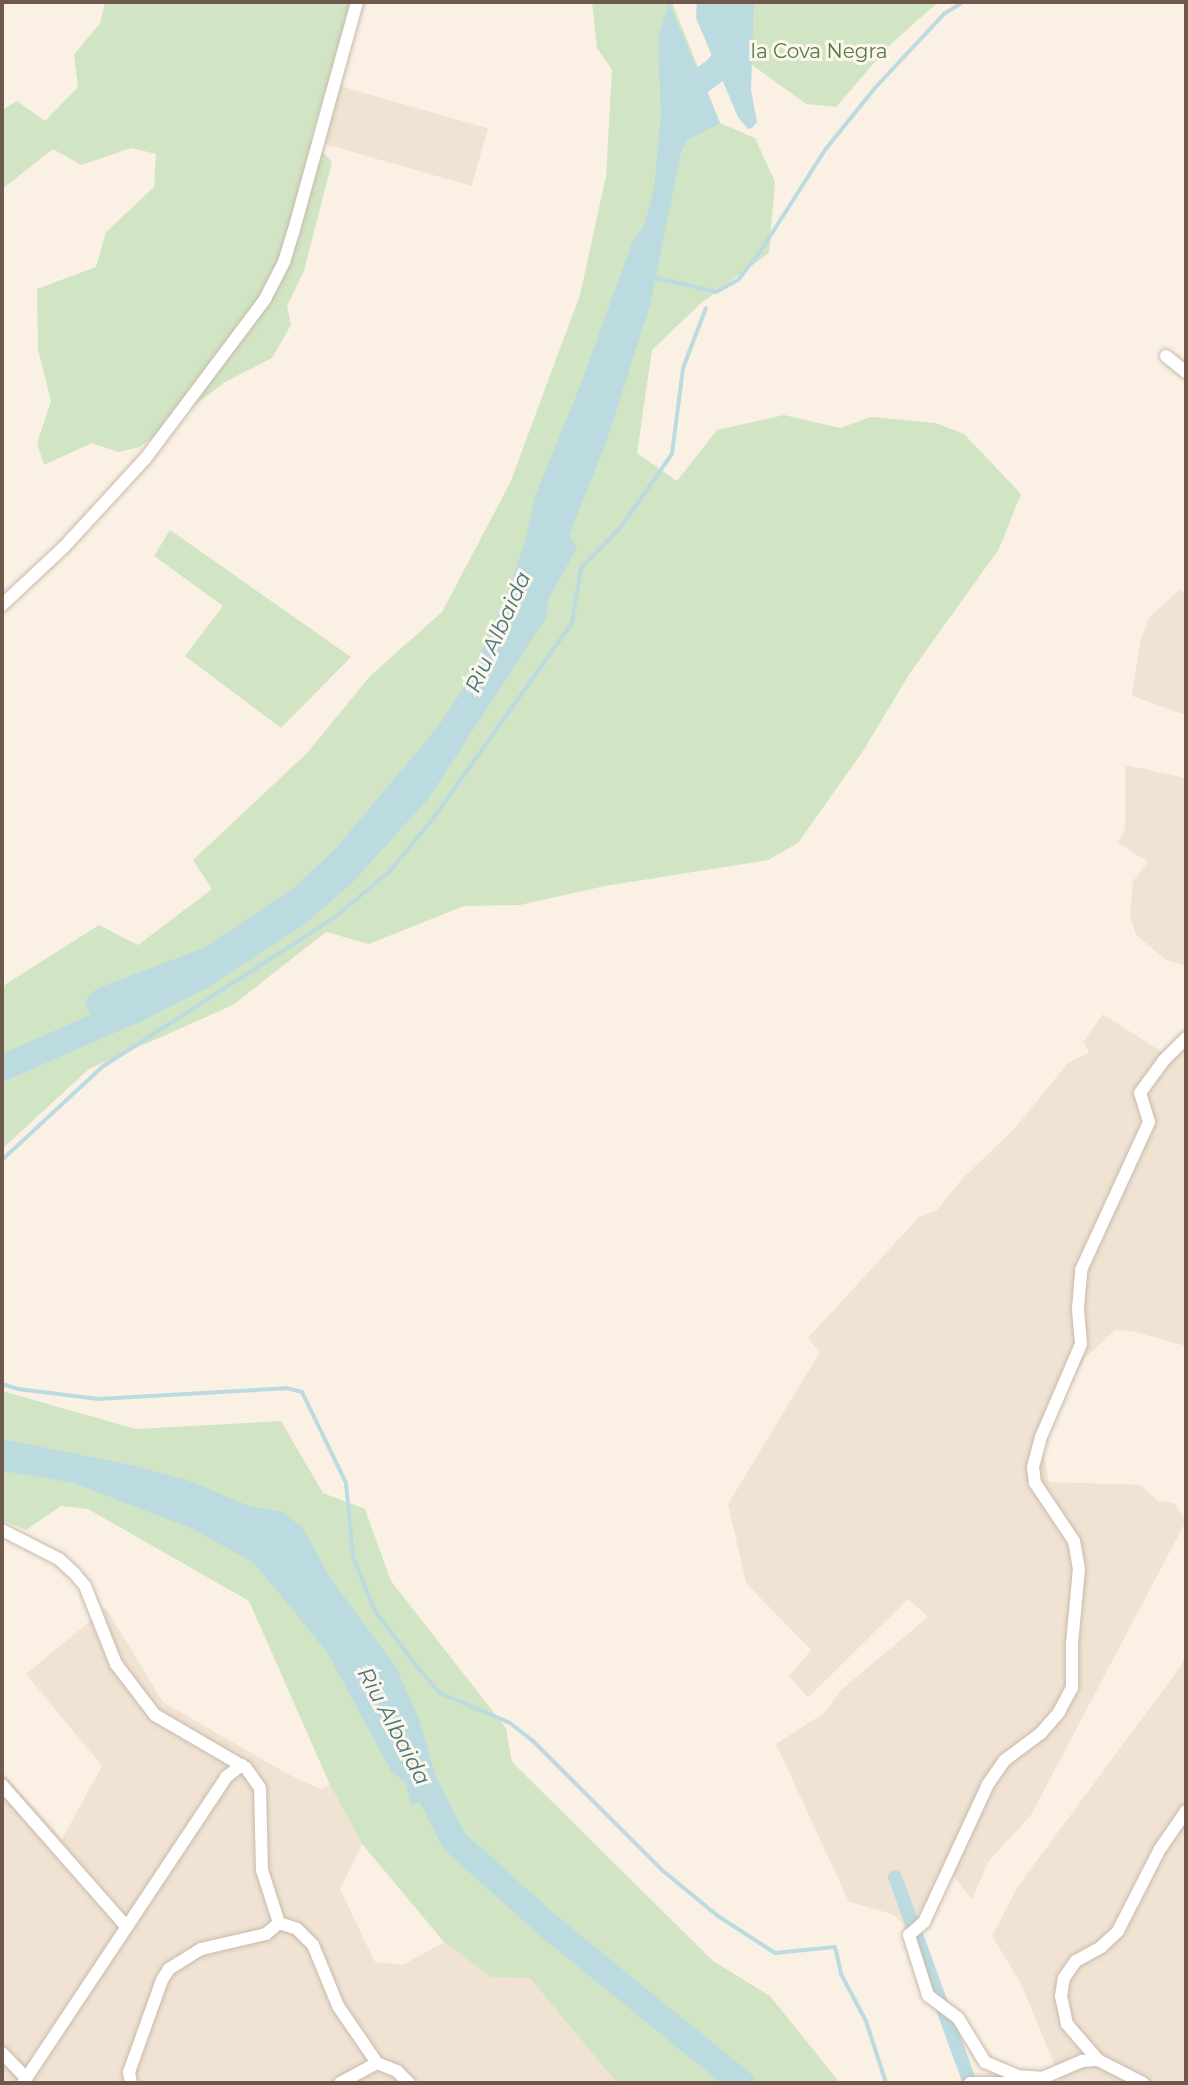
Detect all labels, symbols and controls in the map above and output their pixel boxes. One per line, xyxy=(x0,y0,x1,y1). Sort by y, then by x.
park label: la Cova Negra xyxy=(751,39,887,63)
water label: Riu Albaida xyxy=(460,567,536,697)
water label: Riu Albaida xyxy=(352,1663,436,1789)

